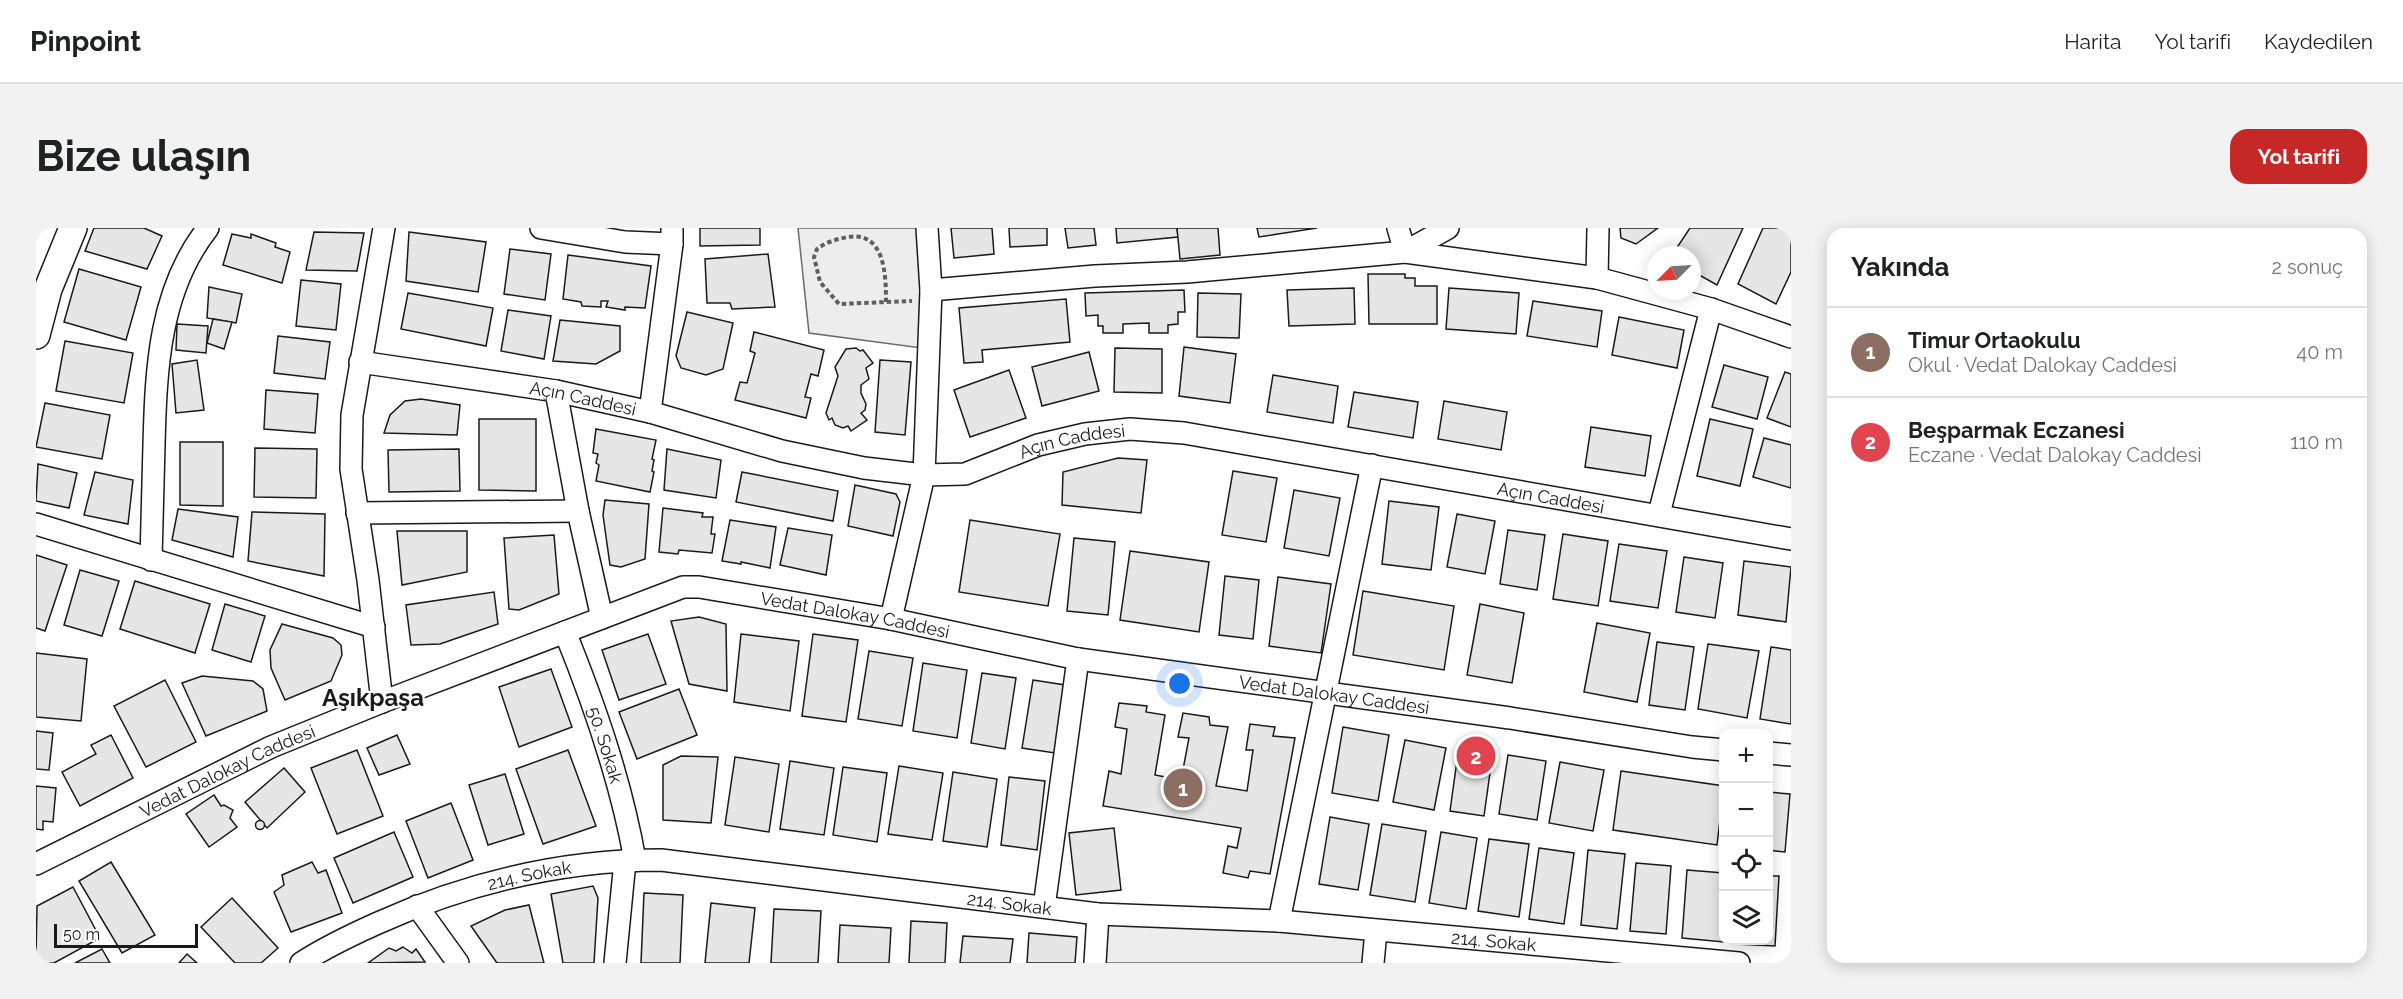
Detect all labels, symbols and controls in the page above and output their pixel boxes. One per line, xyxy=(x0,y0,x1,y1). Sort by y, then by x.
text: Pinpoint xyxy=(30,25,141,58)
text: Harita xyxy=(2064,29,2121,54)
text: Yol tarifi xyxy=(2154,29,2231,54)
text: Kaydedilen xyxy=(2264,29,2373,54)
button: Yol tarifi xyxy=(2230,129,2367,184)
text: Bize ulaşın xyxy=(36,132,251,181)
north arrow xyxy=(1647,246,1701,300)
text: Yakında xyxy=(1851,252,1949,282)
text: 2 sonuç xyxy=(2271,255,2343,279)
text: Timur Ortaokulu xyxy=(1908,327,2081,353)
text: 1 xyxy=(1866,340,1875,364)
text: 40 m xyxy=(2296,340,2343,364)
text: Okul · Vedat Dalokay Caddesi xyxy=(1908,353,2177,377)
street label: Açın Caddesi xyxy=(528,377,638,419)
text: Beşparmak Eczanesi xyxy=(1908,417,2125,443)
street label: Açın Caddesi xyxy=(1015,419,1126,462)
text: 2 xyxy=(1865,430,1876,454)
text: 110 m xyxy=(2290,430,2343,454)
text: Eczane · Vedat Dalokay Caddesi xyxy=(1908,443,2202,467)
street label: Açın Caddesi xyxy=(1496,477,1606,517)
street label: Vedat Dalokay Caddesi xyxy=(759,587,952,642)
your location xyxy=(1165,669,1194,698)
street label: Vedat Dalokay Caddesi xyxy=(1238,671,1431,717)
district label: Aşıkpaşa xyxy=(322,683,424,712)
street label: 50. Sokak xyxy=(584,704,628,786)
street label: Vedat Dalokay Caddesi xyxy=(136,720,318,821)
map controls xyxy=(1719,729,1773,945)
button: + xyxy=(1719,729,1773,783)
pin: 2 xyxy=(1456,734,1496,778)
pin: 1 xyxy=(1164,766,1202,810)
button: − xyxy=(1719,783,1773,837)
button: locate xyxy=(1719,837,1773,891)
street label: 214. Sokak xyxy=(485,856,573,894)
street label: 214. Sokak xyxy=(966,887,1054,919)
button: layers xyxy=(1719,891,1773,945)
scale bar xyxy=(54,921,198,948)
text: 50 m xyxy=(63,925,100,944)
street label: 214. Sokak xyxy=(1450,926,1538,955)

